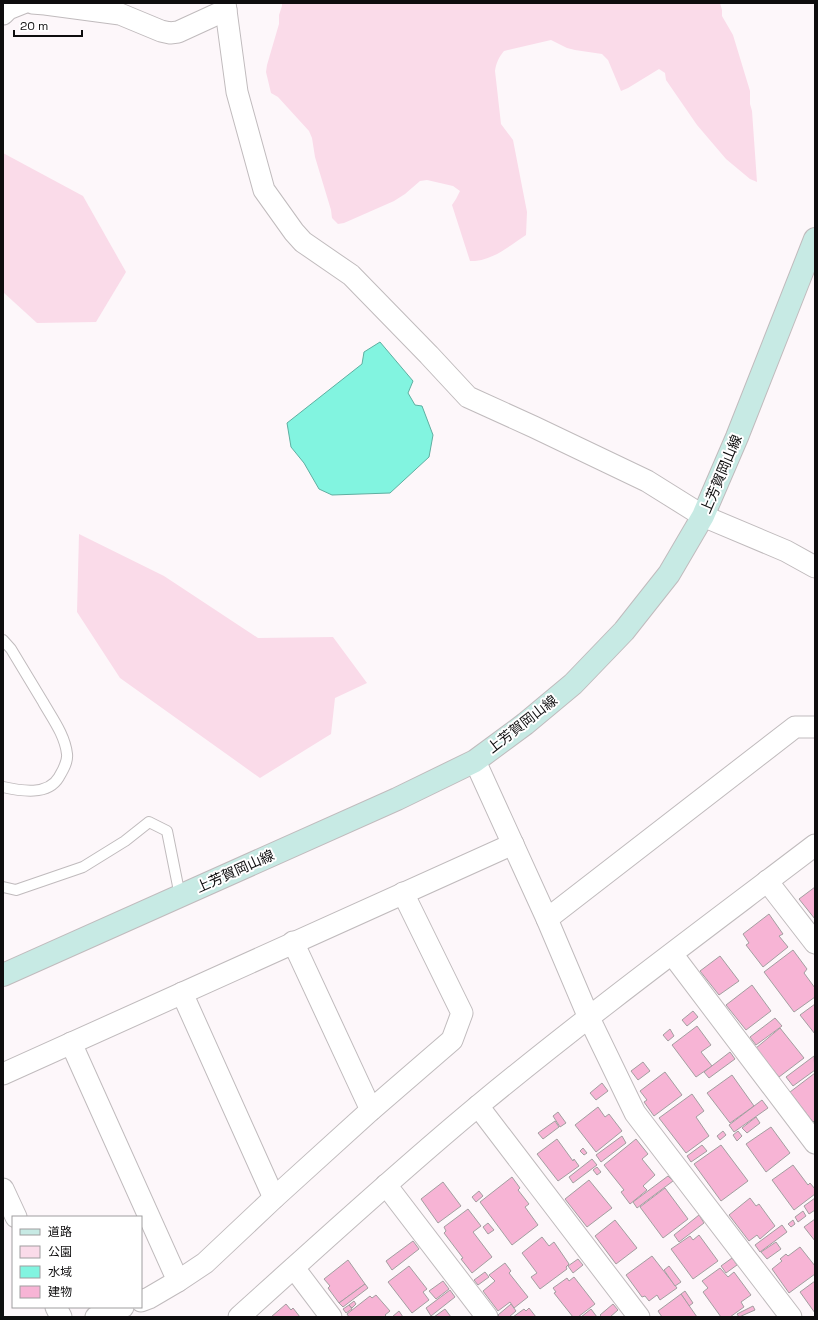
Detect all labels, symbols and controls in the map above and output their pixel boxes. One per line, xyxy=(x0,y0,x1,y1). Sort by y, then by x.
scale bar xyxy=(14,12,82,38)
text: 20 m xyxy=(20,18,48,34)
street label: 上芳賀岡山線 xyxy=(696,432,746,516)
street label: 上芳賀岡山線 xyxy=(483,691,561,757)
street label: 上芳賀岡山線 xyxy=(193,846,277,896)
legend xyxy=(12,1216,142,1308)
text: 道路 xyxy=(48,1224,72,1240)
text: 公園 xyxy=(48,1244,72,1260)
text: 水域 xyxy=(48,1264,72,1280)
text: 建物 xyxy=(48,1284,72,1300)

